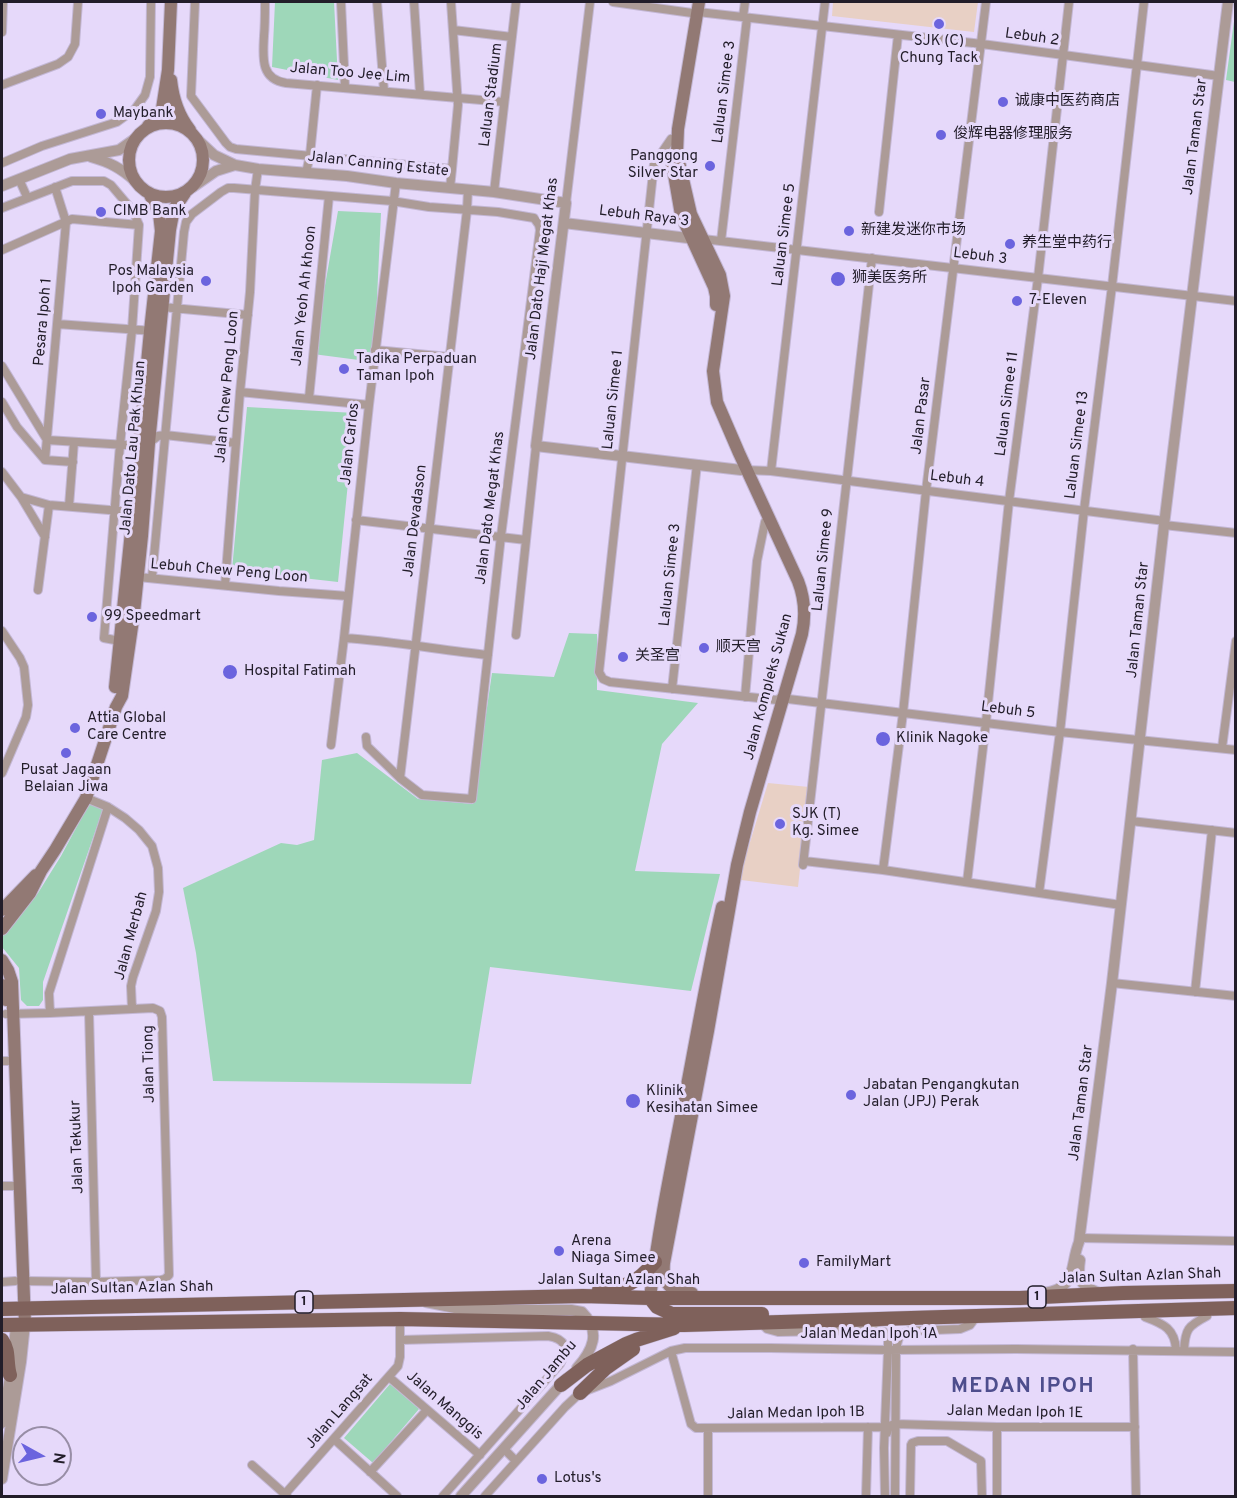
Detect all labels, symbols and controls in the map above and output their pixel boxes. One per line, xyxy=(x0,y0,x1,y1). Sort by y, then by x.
marker: SJK (C) Chung Tack xyxy=(932,17,946,31)
street label: Lebuh 2 xyxy=(1004,25,1060,51)
place label: SJK (C) Chung Tack xyxy=(900,33,978,68)
street label: Laluan Simee 3 xyxy=(710,40,740,144)
street label: Laluan Stadium xyxy=(477,42,507,148)
street label: Jalan Too Jee Lim xyxy=(289,60,411,88)
street label: Jalan Taman Star xyxy=(1180,78,1212,196)
place label: 诚康中医药商店 xyxy=(1015,93,1120,111)
marker: 诚康中医药商店 xyxy=(996,95,1010,109)
place label: Maybank xyxy=(113,105,174,123)
marker: Maybank xyxy=(94,107,108,121)
place label: 俊辉电器修理服务 xyxy=(953,126,1073,144)
marker: 俊辉电器修理服务 xyxy=(934,128,948,142)
place label: Panggong Silver Star xyxy=(628,148,698,183)
street label: Jalan Canning Estate xyxy=(307,149,449,181)
marker: Panggong Silver Star xyxy=(703,159,717,173)
street label: Jalan Dato Haji Megat Khas xyxy=(523,177,563,361)
street label: Laluan Simee 5 xyxy=(770,182,800,288)
place label: CIMB Bank xyxy=(113,203,187,221)
street label: Lebuh Raya 3 xyxy=(598,203,690,231)
marker: CIMB Bank xyxy=(94,205,108,219)
place label: 新建发迷你市场 xyxy=(861,222,966,240)
marker: 新建发迷你市场 xyxy=(842,224,856,238)
street label: Jalan Yeoh Ah khoon xyxy=(289,225,321,367)
place label: 养生堂中药行 xyxy=(1022,235,1112,253)
marker: 养生堂中药行 xyxy=(1003,237,1017,251)
street label: Lebuh 3 xyxy=(952,245,1008,269)
place label: Pos Malaysia Ipoh Garden xyxy=(108,263,194,298)
marker: 狮美医务所 xyxy=(829,270,847,288)
place label: 狮美医务所 xyxy=(852,270,927,288)
marker: Pos Malaysia Ipoh Garden xyxy=(199,274,213,288)
street label: Pesara Ipoh 1 xyxy=(31,277,57,367)
place label: 7-Eleven xyxy=(1029,292,1087,310)
marker: 7-Eleven xyxy=(1010,294,1024,308)
street label: Jalan Chew Peng Loon xyxy=(212,310,244,464)
street label: Laluan Simee 1 xyxy=(600,349,628,451)
street label: Laluan Simee 11 xyxy=(993,350,1023,458)
place label: Tadika Perpaduan Taman Ipoh xyxy=(356,351,477,386)
street label: Jalan Dato Lau Pak Khuan xyxy=(117,360,151,536)
marker: Tadika Perpaduan Taman Ipoh xyxy=(337,362,351,376)
street label: Jalan Pasar xyxy=(908,376,936,456)
street label: Laluan Simee 13 xyxy=(1062,390,1094,500)
street label: Jalan Carlos xyxy=(338,402,364,486)
street label: Jalan Dato Megat Khas xyxy=(473,430,509,586)
street label: Jalan Devadason xyxy=(400,464,432,578)
street label: Lebuh 4 xyxy=(929,468,985,492)
street label: Laluan Simee 9 xyxy=(810,508,838,612)
street label: Laluan Simee 3 xyxy=(657,523,685,627)
street label: Lebuh Chew Peng Loon xyxy=(150,556,308,588)
street label: Jalan Taman Star xyxy=(1124,561,1154,679)
place label: 99 Speedmart xyxy=(104,608,201,626)
marker: 99 Speedmart xyxy=(85,610,99,624)
street label: Jalan Kompleks Sukan xyxy=(741,612,797,762)
place label: 顺天宫 xyxy=(716,639,761,657)
marker: 顺天宫 xyxy=(697,641,711,655)
place label: 关圣宫 xyxy=(635,648,680,666)
marker: 关圣宫 xyxy=(616,650,630,664)
marker: Hospital Fatimah xyxy=(221,663,239,681)
place label: Hospital Fatimah xyxy=(244,663,356,681)
street label: Lebuh 5 xyxy=(980,699,1036,723)
place label: Attia Global Care Centre xyxy=(87,710,167,745)
marker: Attia Global Care Centre xyxy=(68,721,82,735)
marker: Klinik Nagoke xyxy=(874,730,892,748)
place label: Klinik Nagoke xyxy=(896,730,988,748)
marker: Pusat Jagaan Belaian Jiwa xyxy=(59,746,73,760)
place label: Pusat Jagaan Belaian Jiwa xyxy=(21,762,111,797)
place label: SJK (T) Kg. Simee xyxy=(792,806,859,841)
marker: SJK (T) Kg. Simee xyxy=(773,817,787,831)
street label: Jalan Merbah xyxy=(112,890,152,982)
street label: Jalan Tiong xyxy=(140,1025,160,1103)
street label: Jalan Taman Star xyxy=(1066,1044,1098,1162)
place label: Jabatan Pengangkutan Jalan (JPJ) Perak xyxy=(863,1077,1019,1112)
place label: Klinik Kesihatan Simee xyxy=(646,1083,758,1118)
marker: Jabatan Pengangkutan Jalan (JPJ) Perak xyxy=(844,1088,858,1102)
marker: Klinik Kesihatan Simee xyxy=(624,1092,642,1110)
street label: Jalan Tekukur xyxy=(67,1100,89,1194)
place label: Arena Niaga Simee xyxy=(571,1233,656,1268)
marker: Arena Niaga Simee xyxy=(552,1244,566,1258)
place label: FamilyMart xyxy=(816,1254,891,1272)
marker: FamilyMart xyxy=(797,1256,811,1270)
street label: Jalan Sultan Azlan Shah xyxy=(1058,1265,1222,1289)
street label: Jalan Sultan Azlan Shah xyxy=(538,1272,700,1290)
street label: Jalan Sultan Azlan Shah xyxy=(51,1279,213,1299)
road number: 1 xyxy=(1028,1286,1046,1308)
road number: 1 xyxy=(295,1291,313,1313)
street label: Jalan Medan Ipoh 1A xyxy=(800,1326,938,1344)
street label: Jalan Jambu xyxy=(512,1337,582,1415)
street label: Jalan Manggis xyxy=(402,1368,486,1444)
street label: Jalan Langsat xyxy=(302,1371,378,1453)
district label: MEDAN IPOH xyxy=(951,1375,1095,1401)
street label: Jalan Medan Ipoh 1E xyxy=(946,1403,1084,1423)
street label: Jalan Medan Ipoh 1B xyxy=(727,1404,865,1424)
north arrow xyxy=(12,1426,72,1486)
text: N xyxy=(47,1451,69,1465)
place label: Lotus's xyxy=(554,1470,602,1488)
marker: Lotus's xyxy=(535,1472,549,1486)

